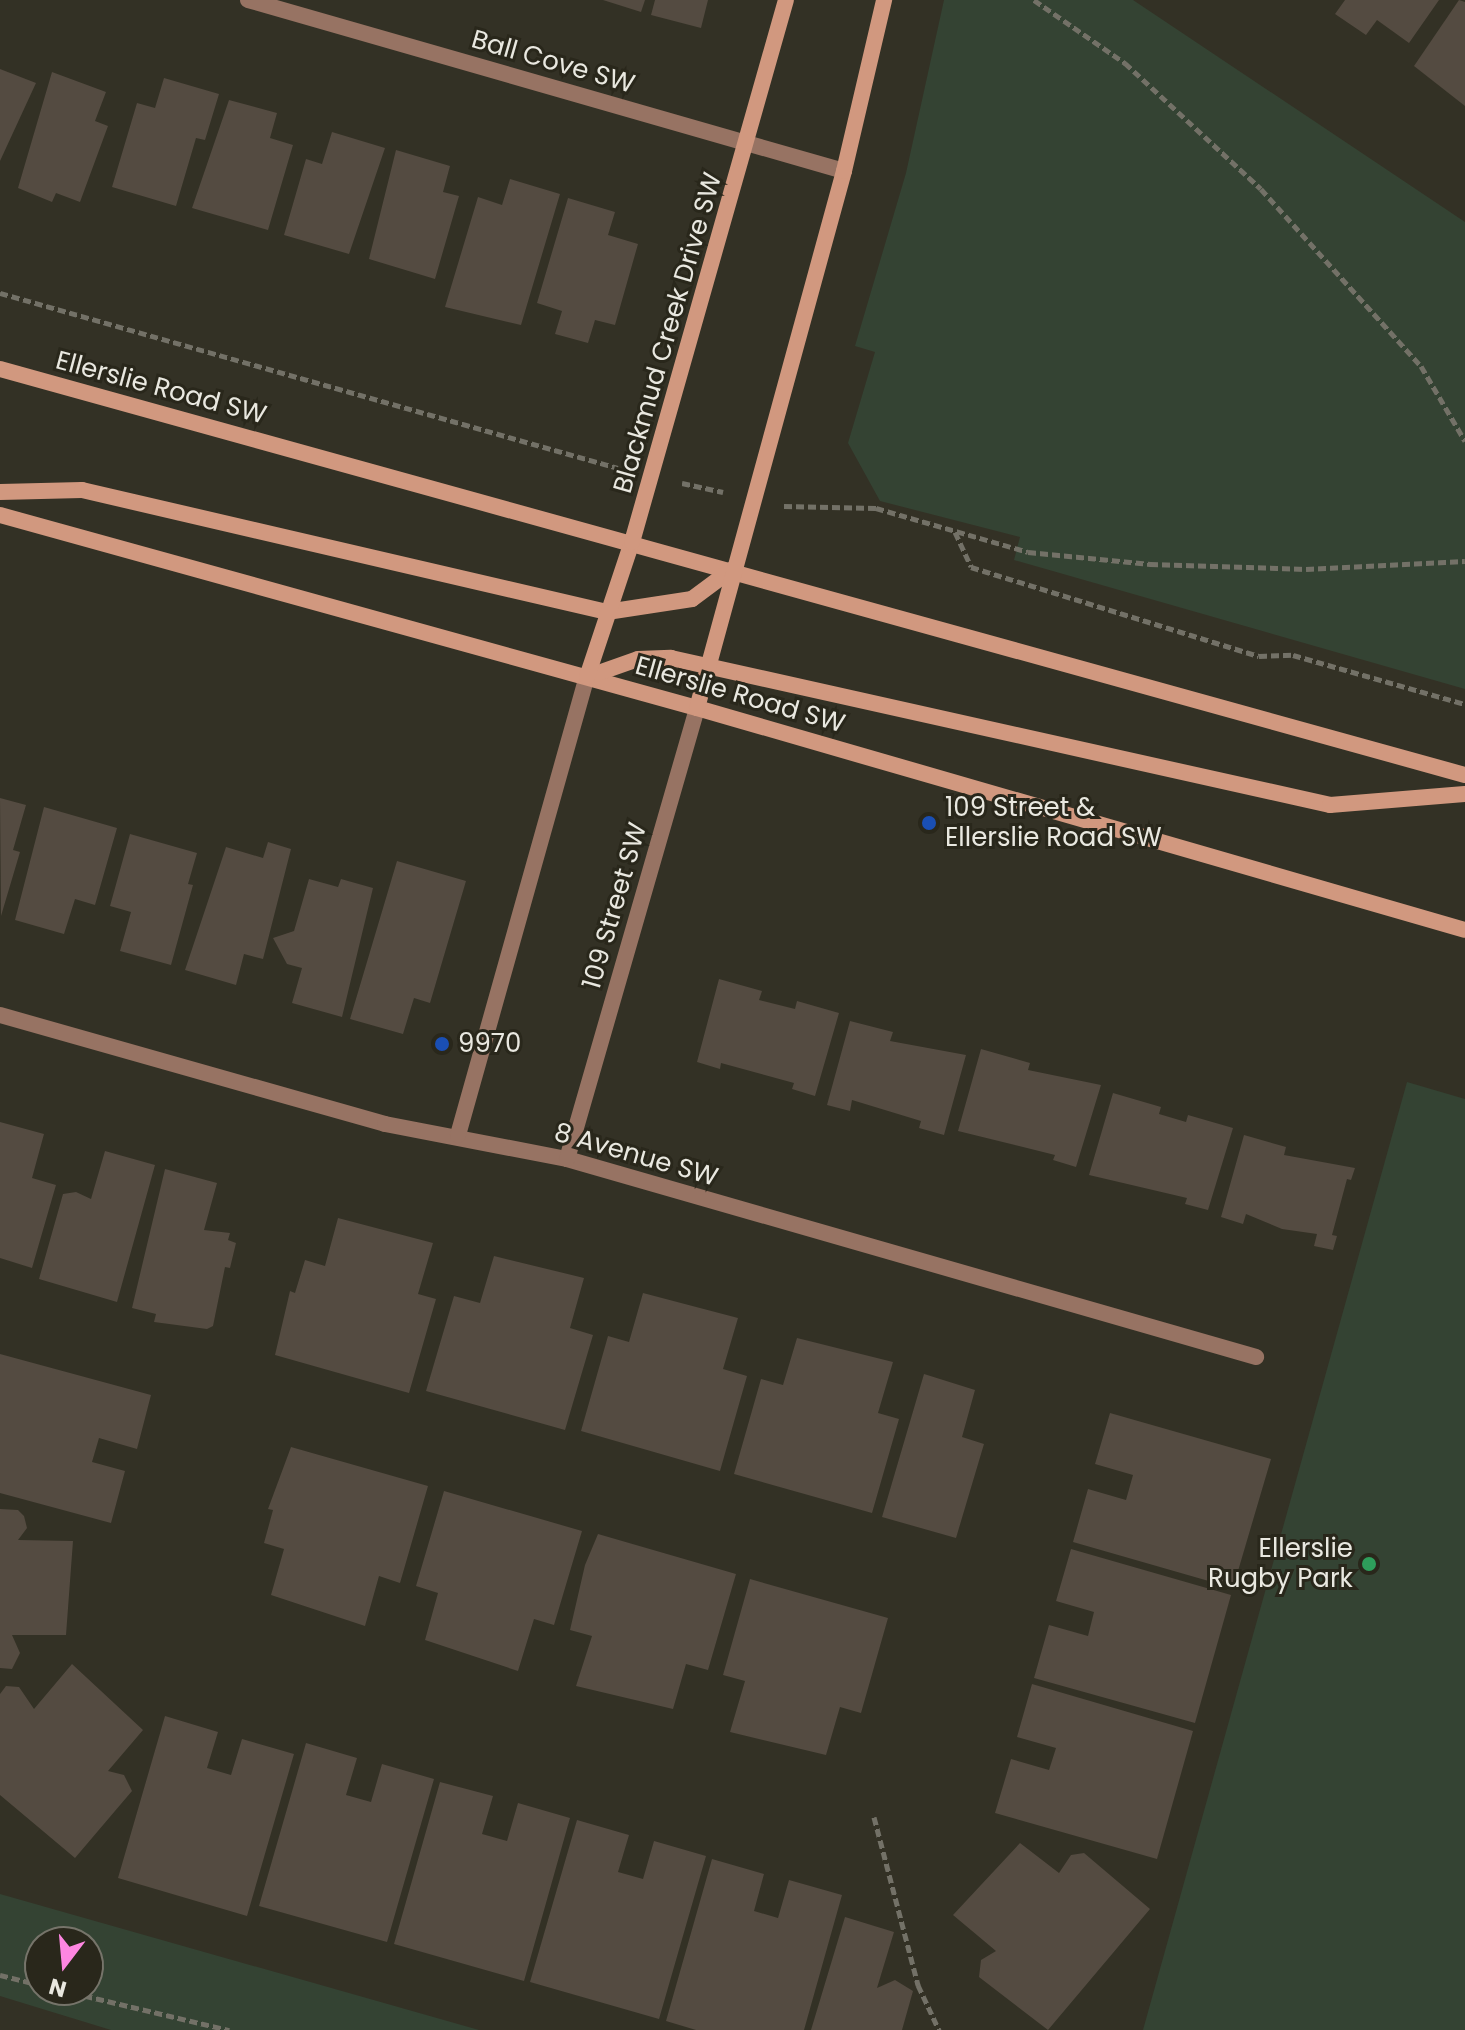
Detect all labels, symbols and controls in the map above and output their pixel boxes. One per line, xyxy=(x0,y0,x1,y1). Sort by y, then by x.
street label: Ball Cove SW xyxy=(468,24,638,100)
street label: Blackmud Creek Drive SW xyxy=(607,169,729,497)
street label: Ellerslie Road SW xyxy=(52,345,270,431)
street label: Ellerslie Road SW xyxy=(632,650,848,740)
place label: 109 Street & Ellerslie Road SW xyxy=(945,792,1162,854)
marker: 109 Street & Ellerslie Road SW xyxy=(920,814,938,832)
street label: 109 Street SW xyxy=(576,819,654,993)
place label: 9970 xyxy=(458,1028,521,1060)
marker: 9970 xyxy=(433,1035,451,1053)
street label: 8 Avenue SW xyxy=(551,1117,721,1193)
place label: Ellerslie Rugby Park xyxy=(1208,1533,1353,1594)
marker: Ellerslie Rugby Park xyxy=(1360,1555,1378,1573)
north arrow xyxy=(24,1926,104,2006)
text: N xyxy=(46,1970,70,2005)

